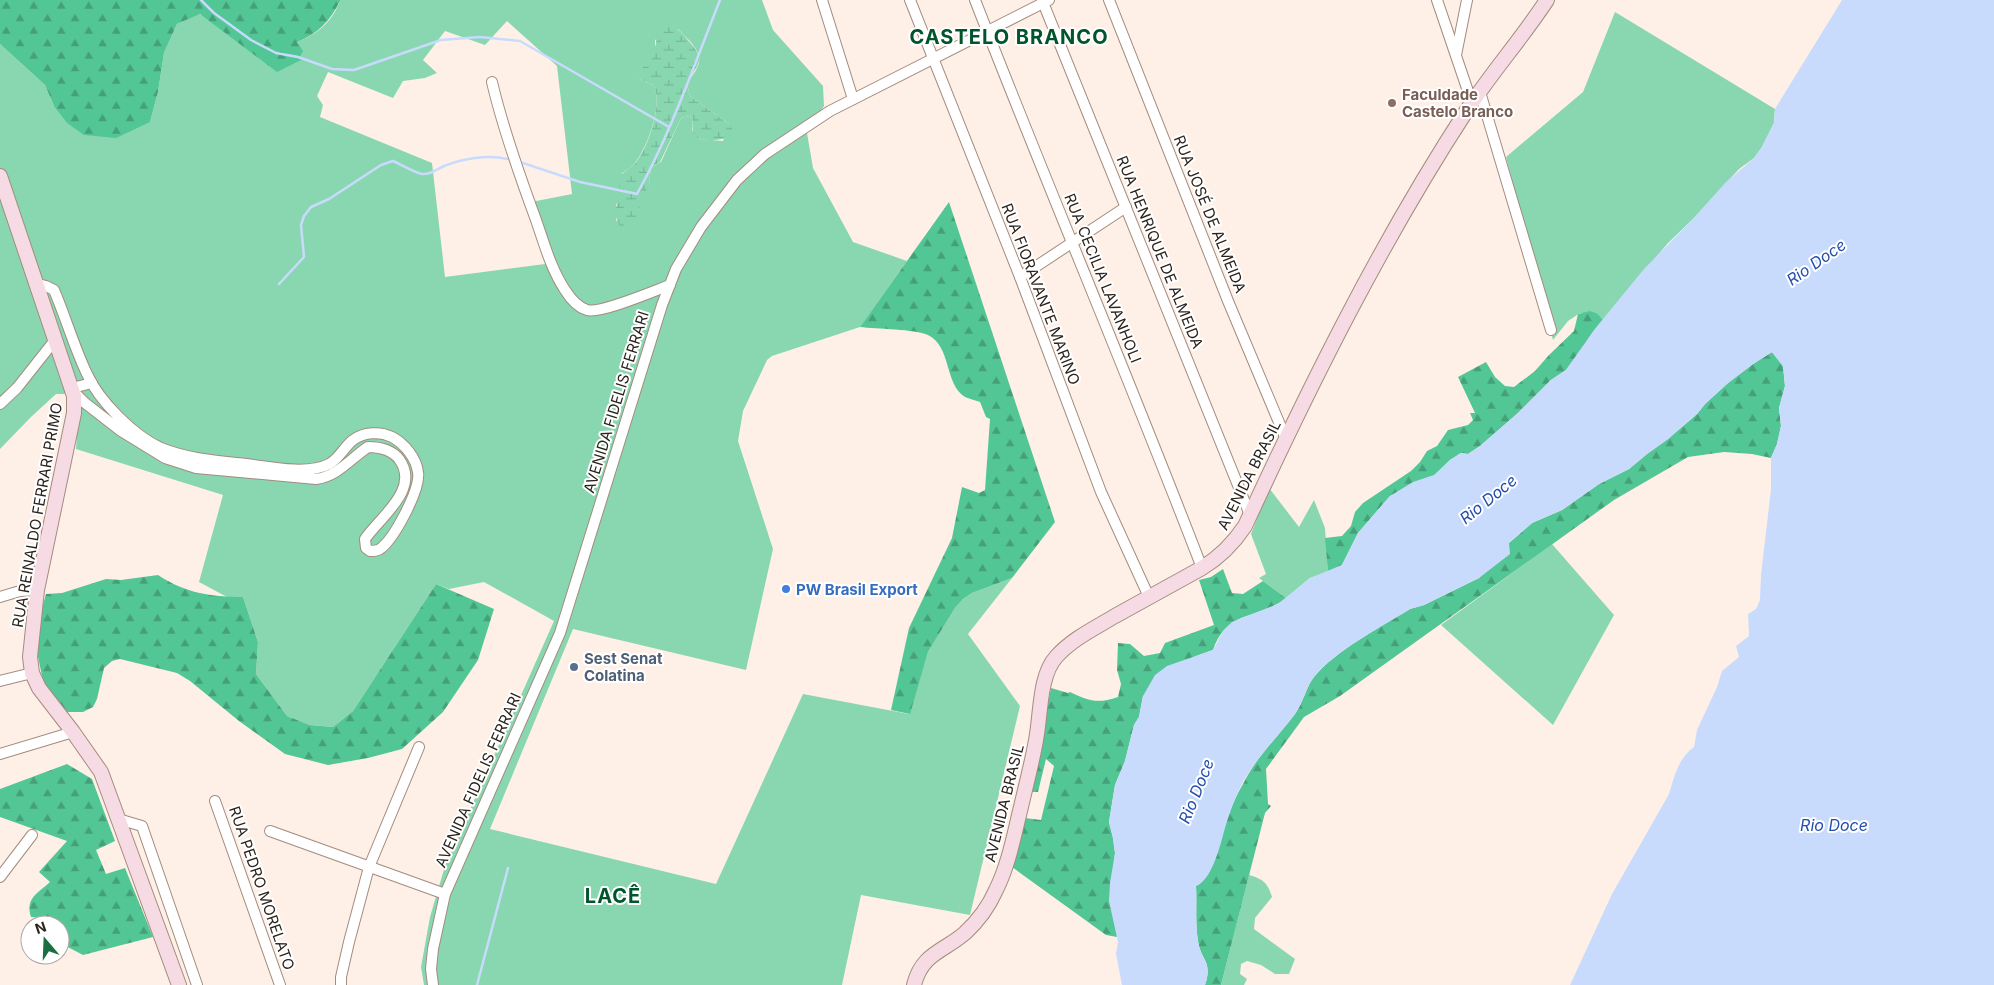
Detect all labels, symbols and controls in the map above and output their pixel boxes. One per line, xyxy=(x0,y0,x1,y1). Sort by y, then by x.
district label: CASTELO BRANCO xyxy=(909,25,1109,49)
place label: Faculdade Castelo Branco xyxy=(1402,85,1513,121)
marker: Faculdade Castelo Branco xyxy=(1386,97,1398,109)
street label: RUA JOSÉ DE ALMEIDA xyxy=(1170,132,1250,296)
street label: RUA HENRIQUE DE ALMEIDA xyxy=(1113,153,1207,351)
street label: RUA CECILIA LAVANHOLI xyxy=(1060,191,1146,365)
street label: RUA FIORAVANTE MARINO xyxy=(998,201,1084,387)
water label: Rio Doce xyxy=(1783,234,1849,290)
street label: AVENIDA FIDELIS FERRARI xyxy=(579,309,653,495)
street label: RUA REINALDO FERRARI PRIMO xyxy=(8,401,66,629)
street label: AVENIDA BRASIL xyxy=(1213,417,1285,533)
water label: Rio Doce xyxy=(1455,470,1521,528)
place label: PW Brasil Export xyxy=(796,580,918,599)
marker: PW Brasil Export xyxy=(780,583,792,595)
place label: Sest Senat Colatina xyxy=(584,649,663,685)
marker: Sest Senat Colatina xyxy=(568,661,580,673)
street label: AVENIDA FIDELIS FERRARI xyxy=(431,690,525,870)
street label: AVENIDA BRASIL xyxy=(980,742,1028,864)
water label: Rio Doce xyxy=(1174,756,1218,826)
street label: RUA PEDRO MORELATO xyxy=(225,804,299,972)
water label: Rio Doce xyxy=(1800,815,1868,835)
district label: LACÊ xyxy=(585,884,641,908)
north arrow xyxy=(20,915,70,965)
text: N xyxy=(33,917,48,937)

